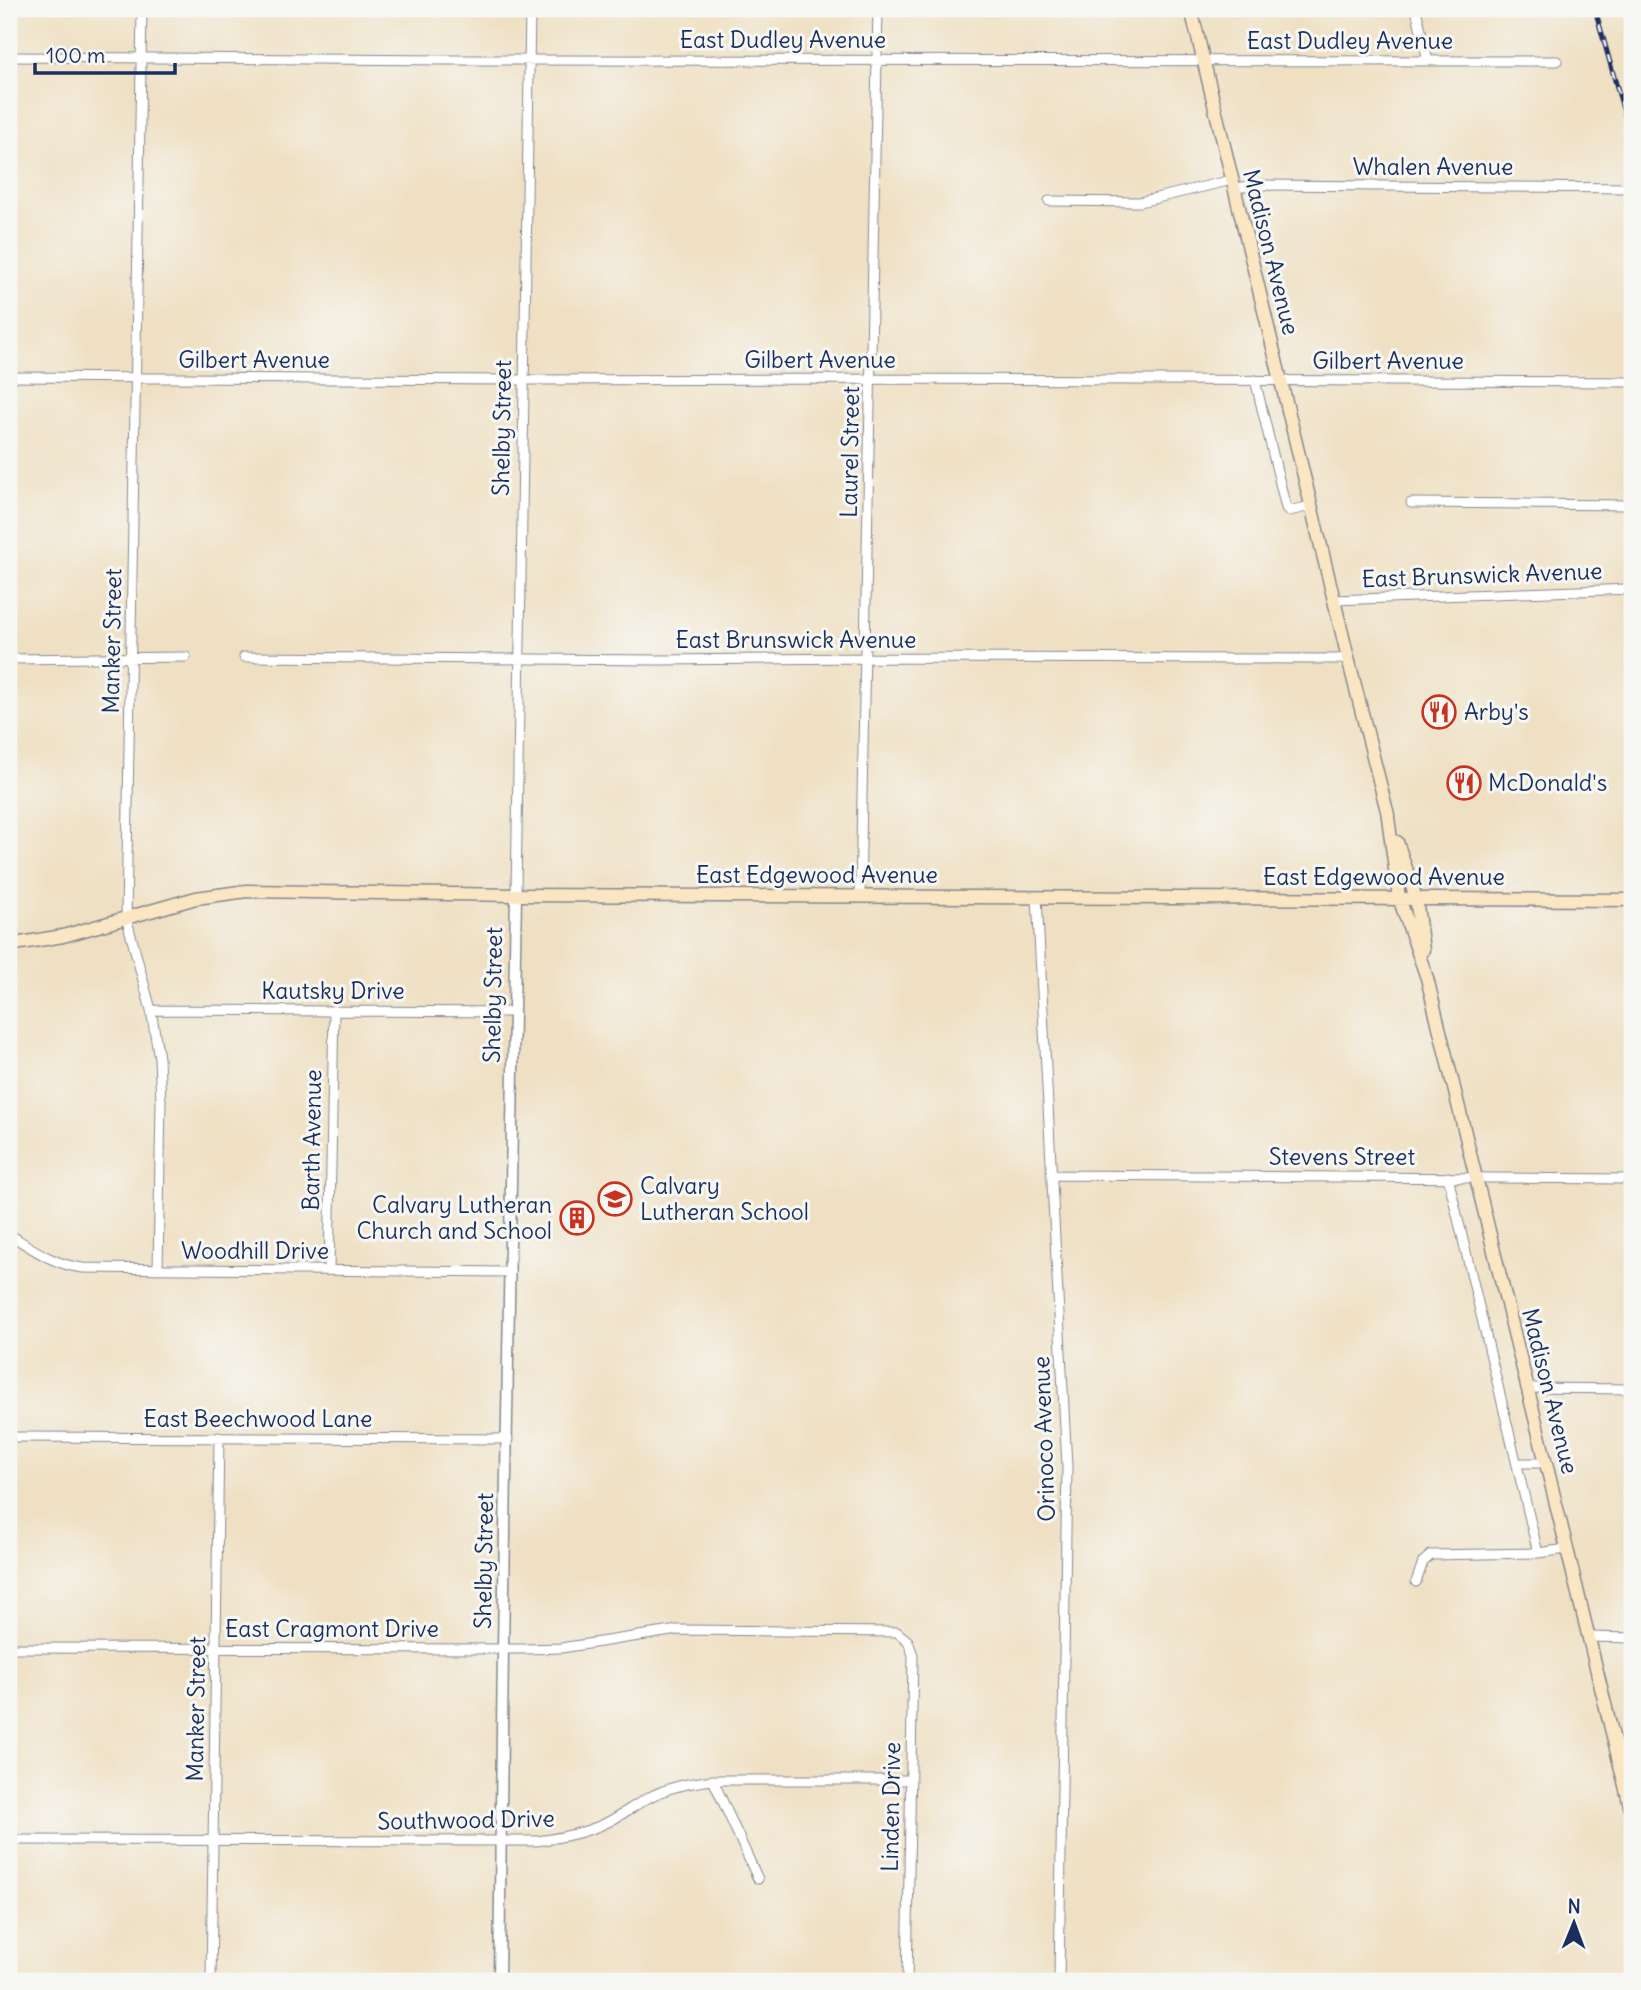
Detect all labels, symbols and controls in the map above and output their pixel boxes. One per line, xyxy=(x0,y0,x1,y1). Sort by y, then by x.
street label: East Dudley Avenue xyxy=(680,25,886,54)
street label: East Dudley Avenue xyxy=(1247,26,1453,55)
scale bar xyxy=(35,32,175,76)
text: 100 m xyxy=(46,42,105,69)
street label: Whalen Avenue xyxy=(1353,152,1513,181)
street label: Madison Avenue xyxy=(1237,166,1306,338)
street label: Gilbert Avenue xyxy=(178,345,330,374)
street label: Gilbert Avenue xyxy=(744,345,896,374)
street label: Gilbert Avenue xyxy=(1312,346,1464,375)
street label: Shelby Street xyxy=(486,359,517,496)
street label: Laurel Street xyxy=(834,386,865,518)
street label: East Brunswick Avenue xyxy=(1361,556,1603,593)
street label: Manker Street xyxy=(96,568,127,714)
street label: East Brunswick Avenue xyxy=(676,625,916,654)
restaurant icon: Arby's xyxy=(1420,693,1458,731)
place label: Arby's xyxy=(1464,697,1529,726)
restaurant icon: McDonald's xyxy=(1445,764,1483,802)
place label: McDonald's xyxy=(1488,768,1607,797)
street label: East Edgewood Avenue xyxy=(696,860,938,889)
street label: East Edgewood Avenue xyxy=(1263,862,1505,891)
street label: Shelby Street xyxy=(477,926,508,1063)
street label: Kautsky Drive xyxy=(261,976,405,1005)
street label: Barth Avenue xyxy=(296,1069,327,1211)
street label: Stevens Street xyxy=(1269,1142,1415,1171)
place label: Calvary Lutheran School xyxy=(640,1171,809,1226)
school or university icon: Calvary Lutheran School xyxy=(596,1180,634,1218)
place label: Calvary Lutheran Church and School xyxy=(356,1190,552,1245)
building icon: Calvary Lutheran Church and School xyxy=(558,1199,596,1237)
street label: Woodhill Drive xyxy=(181,1236,329,1265)
street label: Madison Avenue xyxy=(1516,1305,1585,1477)
street label: Orinoco Avenue xyxy=(1026,1356,1061,1522)
street label: East Beechwood Lane xyxy=(144,1404,372,1433)
street label: Shelby Street xyxy=(468,1492,499,1629)
street label: East Cragmont Drive xyxy=(225,1614,439,1643)
street label: Manker Street xyxy=(180,1636,211,1782)
street label: Linden Drive xyxy=(875,1742,906,1872)
street label: Southwood Drive xyxy=(377,1803,555,1836)
north arrow xyxy=(1540,1888,1610,1958)
text: N xyxy=(1568,1894,1581,1918)

